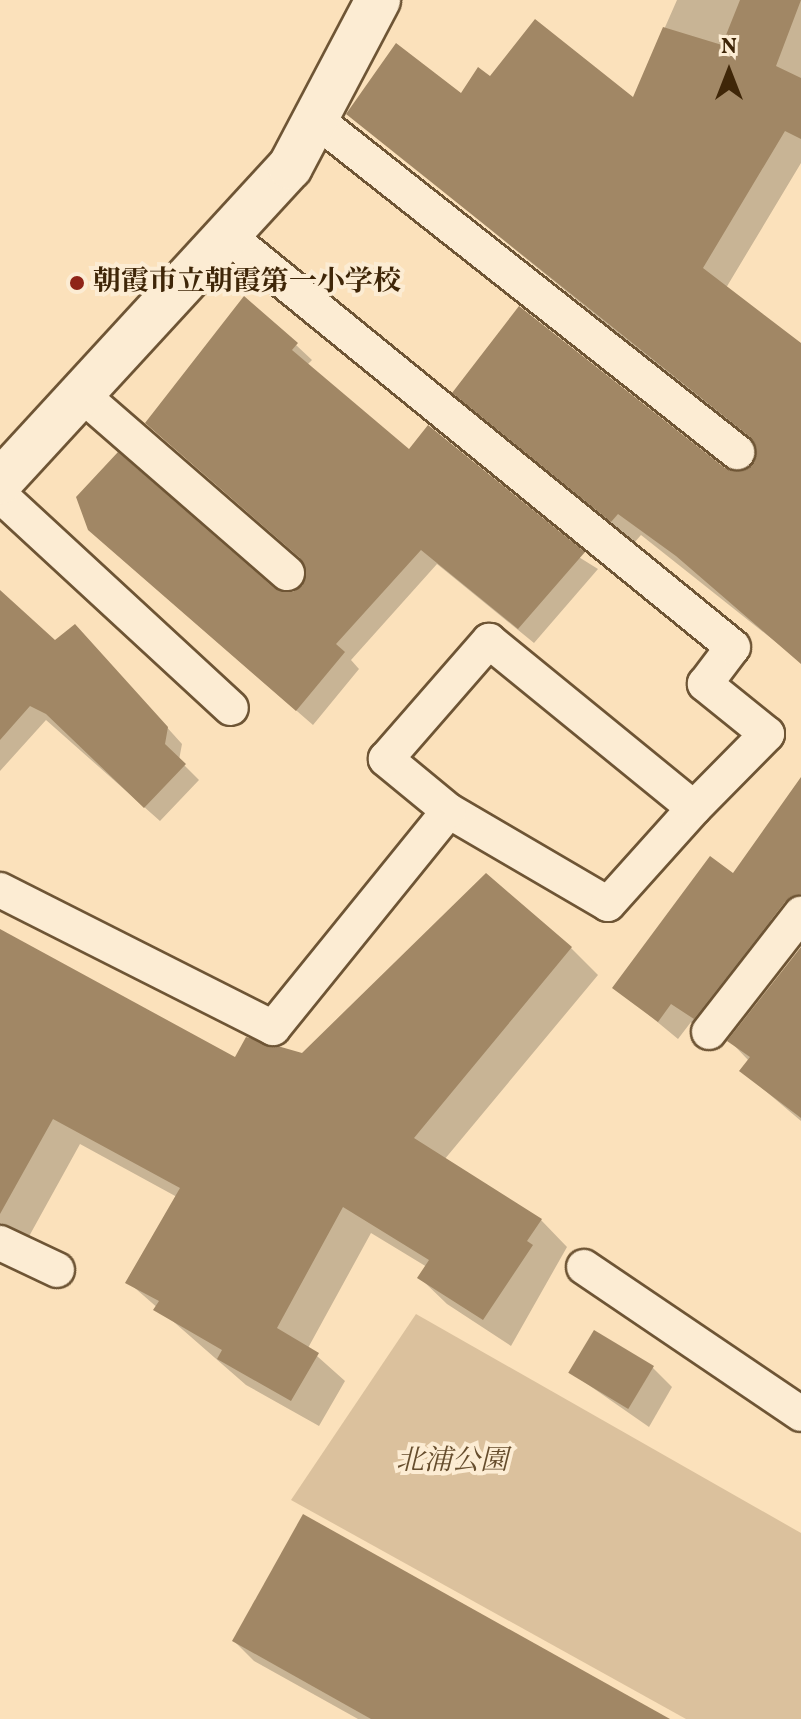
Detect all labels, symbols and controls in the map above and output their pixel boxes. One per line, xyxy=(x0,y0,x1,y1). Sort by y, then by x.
north arrow xyxy=(689,32,769,112)
text: N xyxy=(721,32,737,63)
place label: 朝霞市立朝霞第一小学校 xyxy=(93,266,401,300)
marker: 朝霞市立朝霞第一小学校 xyxy=(68,274,86,292)
park label: 北浦公園 xyxy=(396,1445,508,1479)

